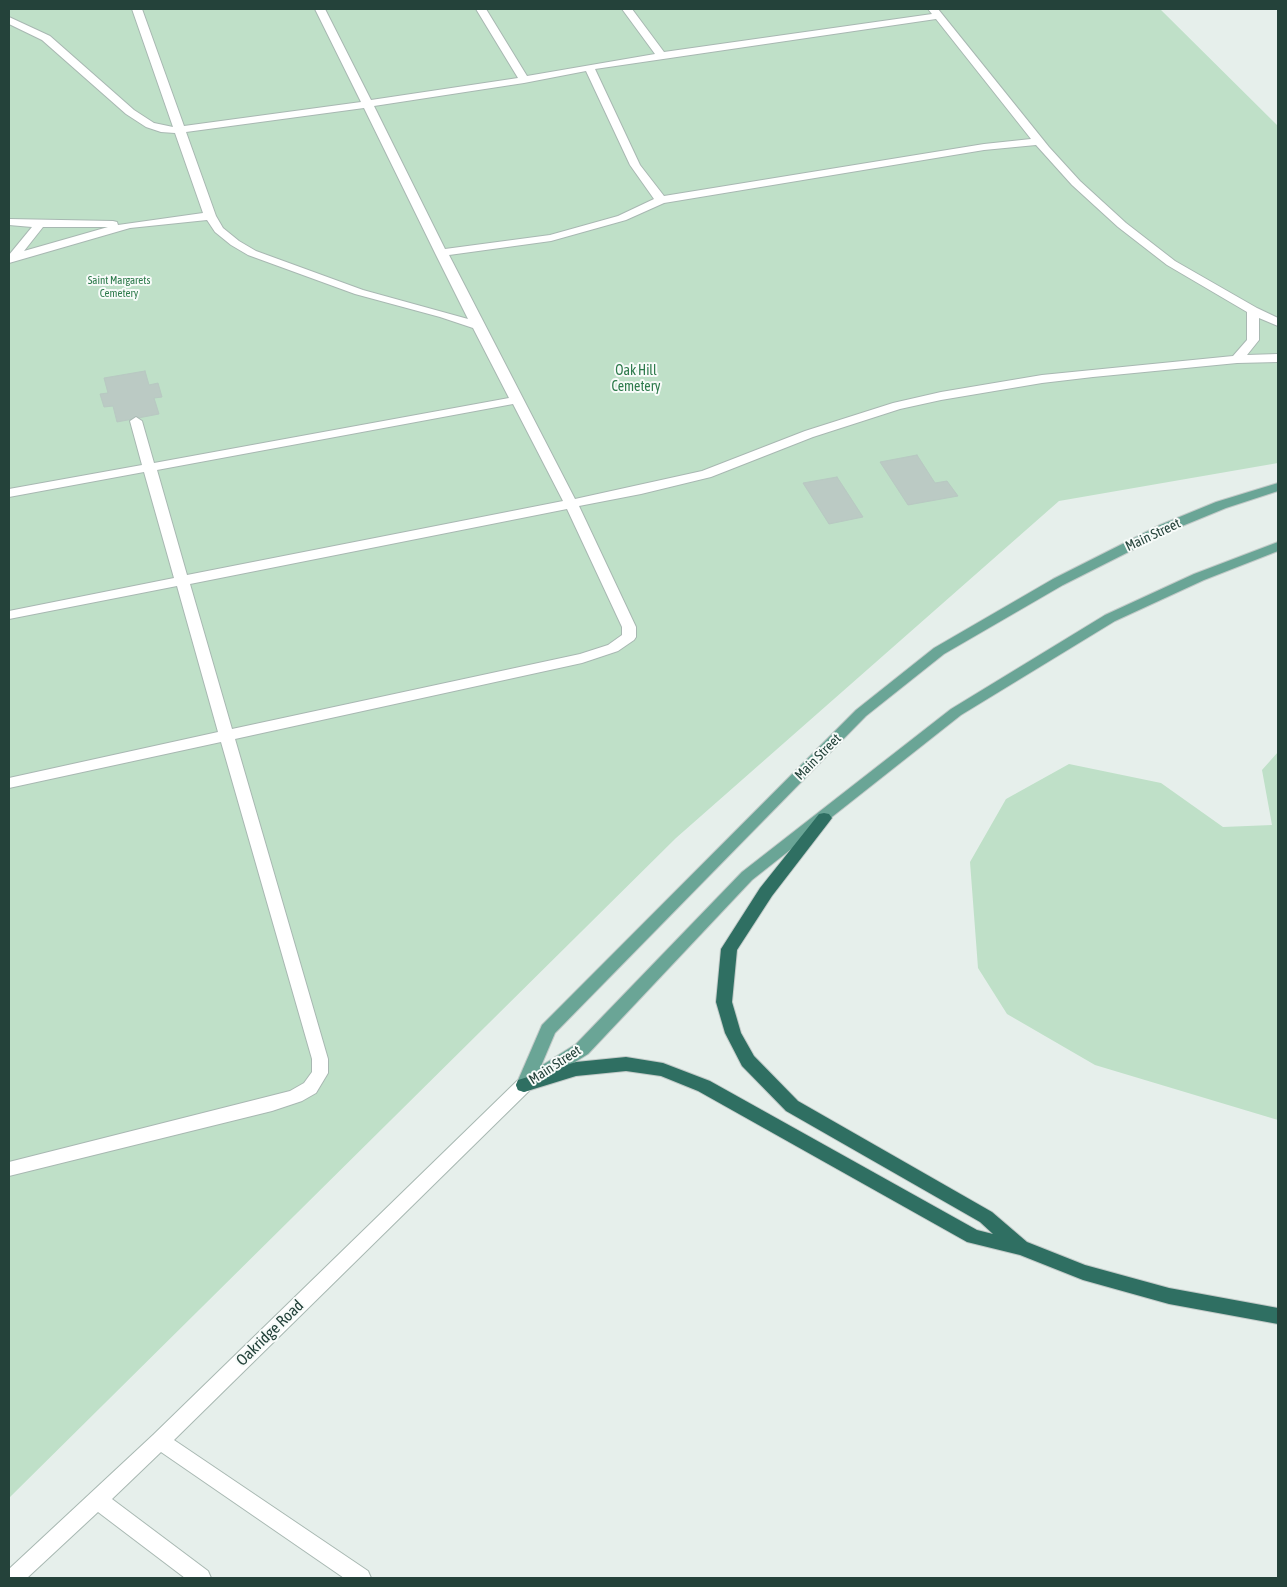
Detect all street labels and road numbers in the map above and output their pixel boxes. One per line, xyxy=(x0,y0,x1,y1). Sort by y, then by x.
street label: Main Street xyxy=(1123,515,1183,555)
street label: Main Street xyxy=(791,730,845,784)
street label: Main Street xyxy=(526,1042,584,1088)
street label: Oakridge Road xyxy=(232,1296,308,1370)

